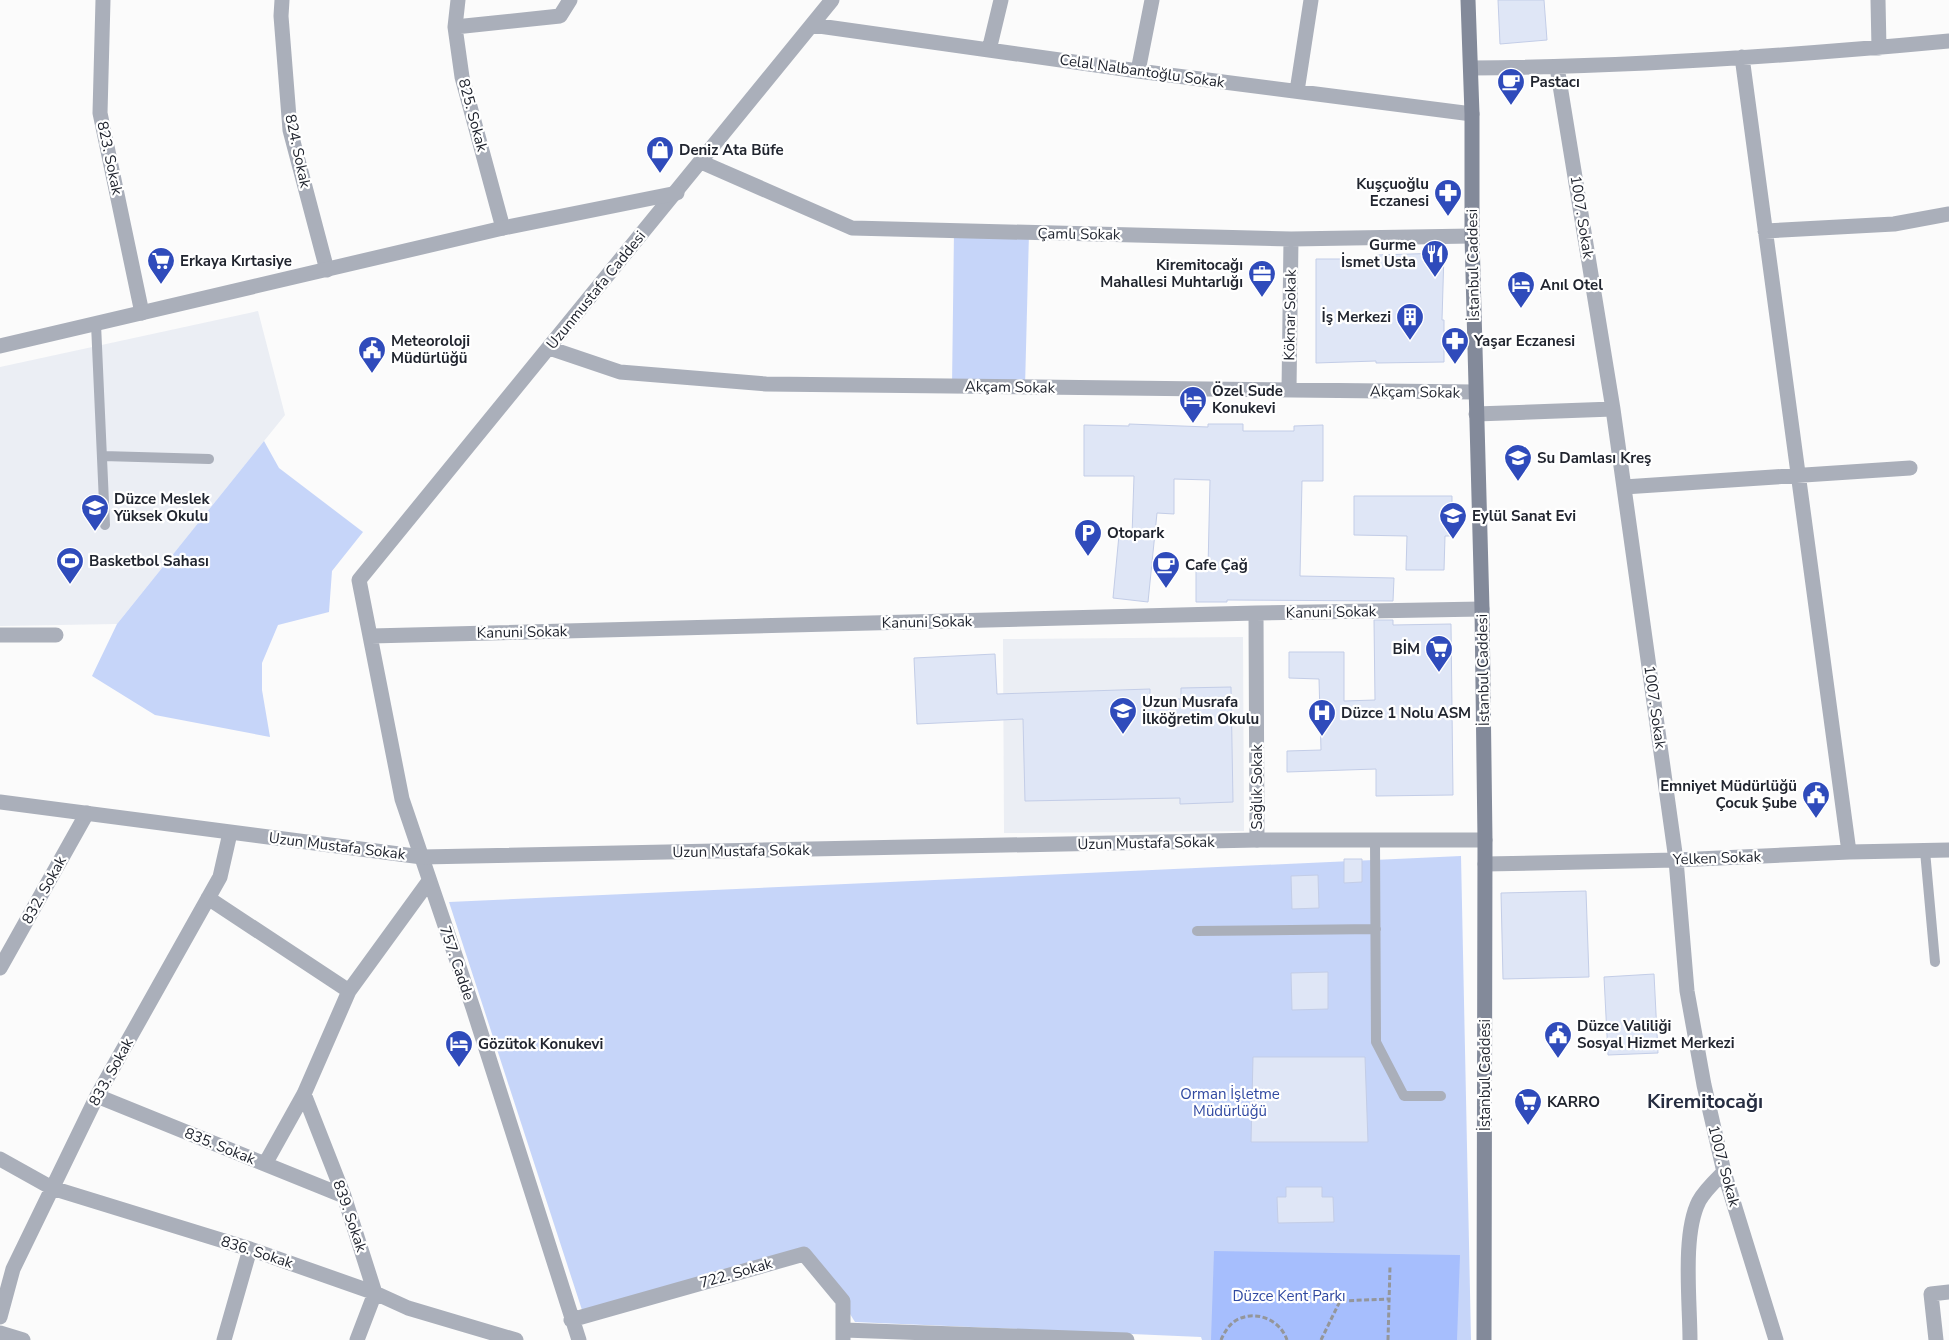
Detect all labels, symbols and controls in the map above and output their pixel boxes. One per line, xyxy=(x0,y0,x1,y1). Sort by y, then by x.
street label: Celal Nalbantoğlu Sokak xyxy=(1058,50,1226,93)
cafe icon: Pastacı xyxy=(1496,67,1526,106)
place label: Pastacı xyxy=(1530,72,1580,92)
street label: 825. Sokak xyxy=(454,76,492,154)
street label: 824. Sokak xyxy=(280,112,316,190)
street label: 823. Sokak xyxy=(92,119,128,197)
shop icon: Deniz Ata Büfe xyxy=(645,135,675,174)
place label: Deniz Ata Büfe xyxy=(679,140,784,160)
place label: Kuşçuoğlu Eczanesi xyxy=(1356,174,1429,211)
street label: 1007. Sokak xyxy=(1566,174,1599,260)
pharmacy icon: Kuşçuoğlu Eczanesi xyxy=(1433,178,1463,217)
street label: İstanbul Caddesi xyxy=(1462,209,1484,321)
street label: Çamlı Sokak xyxy=(1037,223,1121,245)
street label: Uzunmustafa Caddesi xyxy=(542,227,650,353)
place label: Gurme İsmet Usta xyxy=(1341,235,1416,272)
restaurant icon: Gurme İsmet Usta xyxy=(1420,239,1450,278)
supermarket icon: Erkaya Kırtasiye xyxy=(146,246,176,285)
place label: Erkaya Kırtasiye xyxy=(180,251,292,271)
place label: Kiremitocağı Mahallesi Muhtarlığı xyxy=(1100,255,1243,292)
office icon: Kiremitocağı Mahallesi Muhtarlığı xyxy=(1247,259,1277,298)
street label: Köknar Sokak xyxy=(1279,269,1301,361)
hotel icon: Anıl Otel xyxy=(1506,270,1536,309)
place label: Anıl Otel xyxy=(1540,275,1603,295)
building icon: İş Merkezi xyxy=(1395,302,1425,341)
place label: İş Merkezi xyxy=(1322,307,1391,327)
pharmacy icon: Yaşar Eczanesi xyxy=(1440,326,1470,365)
place label: Meteoroloji Müdürlüğü xyxy=(391,331,470,368)
place label: Yaşar Eczanesi xyxy=(1473,331,1575,351)
public building icon: Meteoroloji Müdürlüğü xyxy=(357,335,387,374)
street label: Akçam Sokak xyxy=(965,376,1056,398)
place label: Özel Sude Konukevi xyxy=(1212,381,1283,418)
street label: Akçam Sokak xyxy=(1370,381,1461,403)
hotel icon: Özel Sude Konukevi xyxy=(1178,385,1208,424)
school or university icon: Su Damlası Kreş xyxy=(1503,443,1533,482)
place label: Su Damlası Kreş xyxy=(1537,448,1651,468)
place label: Düzce Meslek Yüksek Okulu xyxy=(113,489,210,526)
school or university icon: Düzce Meslek Yüksek Okulu xyxy=(80,493,110,532)
school or university icon: Eylül Sanat Evi xyxy=(1438,501,1468,540)
place label: Eylül Sanat Evi xyxy=(1472,506,1576,526)
parking icon: Otopark xyxy=(1073,518,1103,557)
place label: Otopark xyxy=(1107,523,1165,543)
sports icon: Basketbol Sahası xyxy=(55,546,85,585)
cafe icon: Cafe Çağ xyxy=(1151,550,1181,589)
place label: Basketbol Sahası xyxy=(89,551,209,571)
place label: Cafe Çağ xyxy=(1185,555,1248,575)
street label: Kanuni Sokak xyxy=(1286,601,1377,623)
street label: Kanuni Sokak xyxy=(882,611,973,633)
street label: İstanbul Caddesi xyxy=(1472,614,1494,726)
street label: Kanuni Sokak xyxy=(477,621,568,643)
supermarket icon: BİM xyxy=(1424,634,1454,673)
place label: BİM xyxy=(1392,639,1420,659)
street label: 1007. Sokak xyxy=(1639,664,1671,750)
place label: Uzun Musrafa İlköğretim Okulu xyxy=(1142,692,1259,729)
school or university icon: Uzun Musrafa İlköğretim Okulu xyxy=(1108,696,1138,735)
hospital icon: Düzce 1 Nolu ASM xyxy=(1307,698,1337,737)
place label: Düzce 1 Nolu ASM xyxy=(1341,703,1471,723)
street label: Sağlık Sokak xyxy=(1247,744,1267,830)
place label: Emniyet Müdürlüğü Çocuk Şube xyxy=(1660,776,1797,813)
public building icon: Emniyet Müdürlüğü Çocuk Şube xyxy=(1801,780,1831,819)
street label: Uzun Mustafa Sokak xyxy=(268,828,407,864)
street label: Uzun Mustafa Sokak xyxy=(1077,832,1215,854)
street label: Uzun Mustafa Sokak xyxy=(672,840,810,862)
street label: Yelken Sokak xyxy=(1672,846,1762,870)
street label: 832. Sokak xyxy=(17,852,71,928)
street label: 757. Cadde xyxy=(435,923,479,1003)
place label: Düzce Valiliği Sosyal Hizmet Merkezi xyxy=(1577,1016,1735,1053)
street label: İstanbul Caddesi xyxy=(1475,1019,1495,1131)
public building icon: Düzce Valiliği Sosyal Hizmet Merkezi xyxy=(1543,1020,1573,1059)
hotel icon: Gözütok Konukevi xyxy=(444,1029,474,1068)
street label: 833. Sokak xyxy=(84,1034,138,1110)
place label: Gözütok Konukevi xyxy=(478,1034,603,1054)
park label: Orman İşletme Müdürlüğü xyxy=(1180,1084,1280,1121)
supermarket icon: KARRO xyxy=(1513,1087,1543,1126)
district label: Kiremitocağı xyxy=(1647,1088,1763,1115)
place label: KARRO xyxy=(1547,1092,1600,1112)
street label: 835. Sokak xyxy=(182,1123,259,1169)
street label: 1007. Sokak xyxy=(1704,1123,1745,1210)
street label: 839. Sokak xyxy=(328,1177,372,1255)
street label: 836. Sokak xyxy=(218,1231,296,1273)
street label: 722. Sokak xyxy=(697,1253,775,1293)
park label: Düzce Kent Parkı xyxy=(1232,1286,1346,1306)

